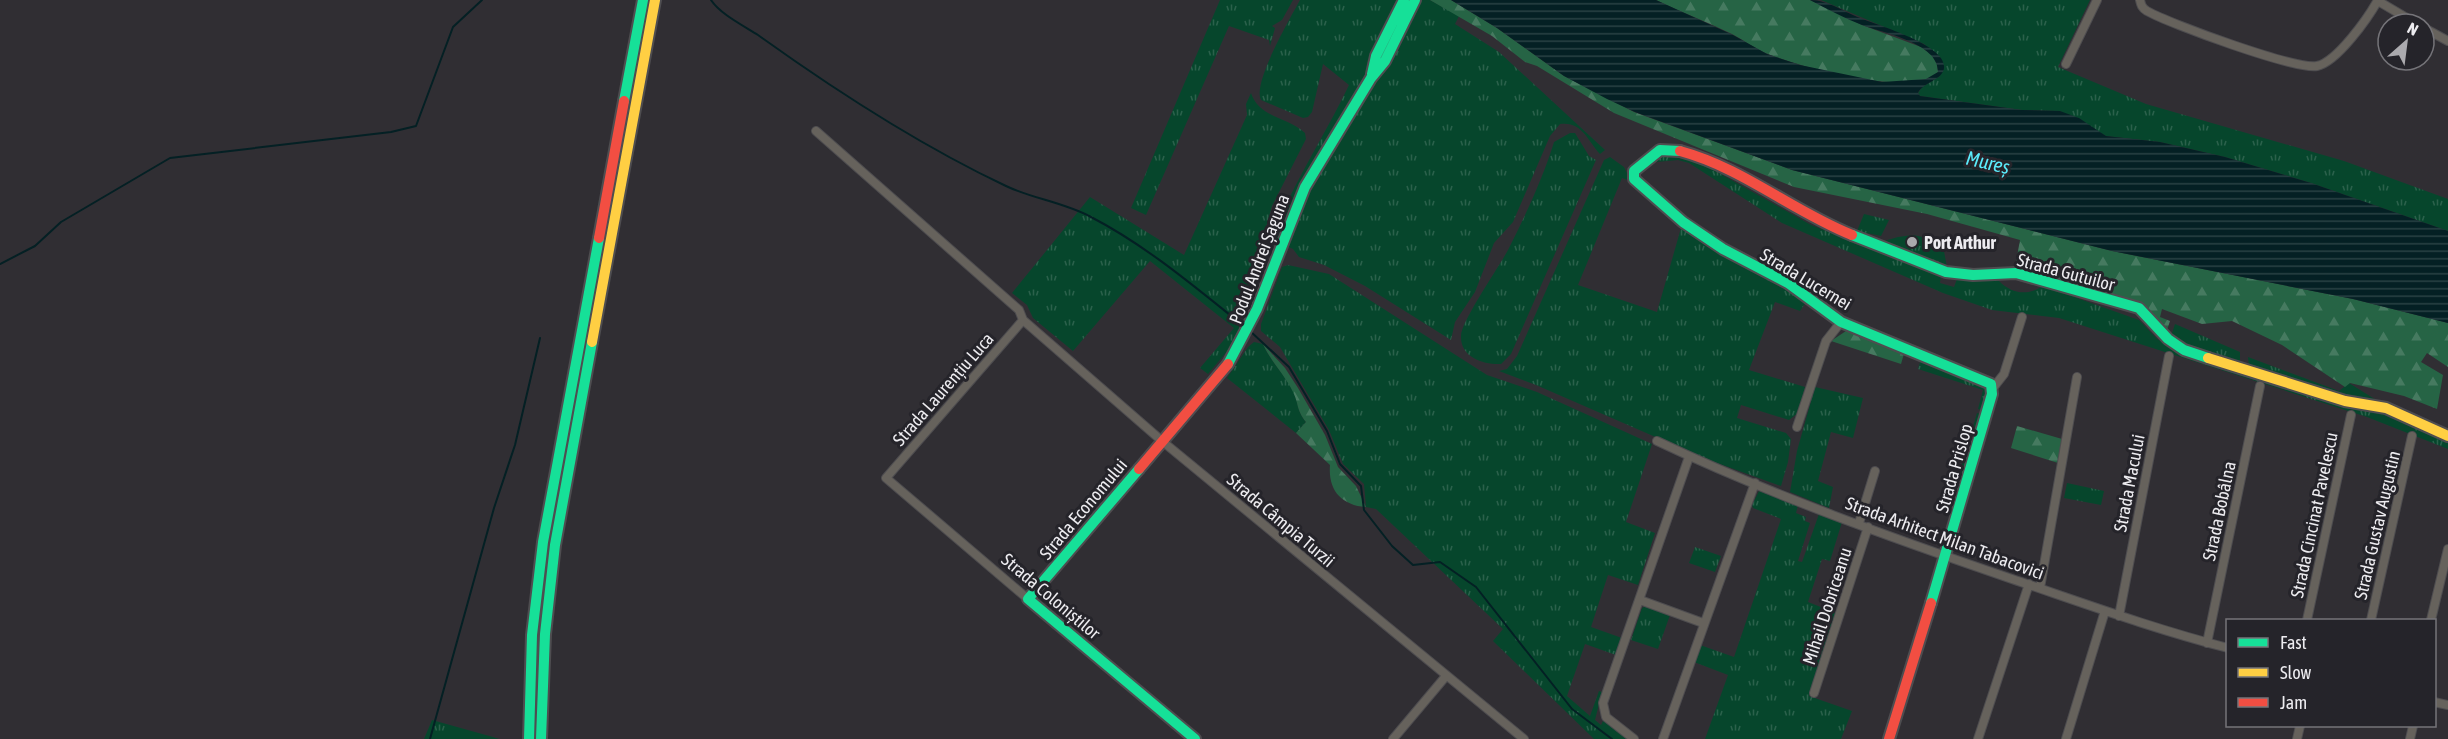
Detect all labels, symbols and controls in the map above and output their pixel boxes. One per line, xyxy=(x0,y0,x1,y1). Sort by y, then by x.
north arrow xyxy=(2376,12,2436,72)
text: N xyxy=(2405,19,2421,39)
water label: Mureș xyxy=(1964,146,2012,178)
street label: Podul Andrei Șaguna xyxy=(1225,191,1293,327)
place label: Port Arthur xyxy=(1924,232,1996,253)
marker: Port Arthur xyxy=(1905,235,1919,249)
street label: Strada Lucernei xyxy=(1757,244,1855,314)
street label: Strada Gutuilor xyxy=(2015,249,2118,295)
street label: Strada Laurențiu Luca xyxy=(888,328,998,450)
street label: Strada Prislop xyxy=(1931,421,1977,515)
street label: Strada Cincinat Pavelescu xyxy=(2286,430,2342,600)
street label: Strada Macului xyxy=(2109,432,2149,534)
street label: Strada Gustav Augustin xyxy=(2350,449,2404,601)
street label: Strada Economului xyxy=(1035,454,1131,564)
street label: Strada Bobâlna xyxy=(2198,459,2240,563)
street label: Strada Câmpia Turzii xyxy=(1223,469,1339,571)
street label: Strada Arhitect Milan Tabacovici xyxy=(1843,492,2047,584)
street label: Mihail Dobriceanu xyxy=(1798,545,1856,667)
street label: Strada Coloniștilor xyxy=(998,549,1105,644)
legend xyxy=(2226,619,2436,727)
text: Fast xyxy=(2280,632,2307,653)
text: Slow xyxy=(2280,662,2311,683)
text: Jam xyxy=(2280,692,2307,713)

